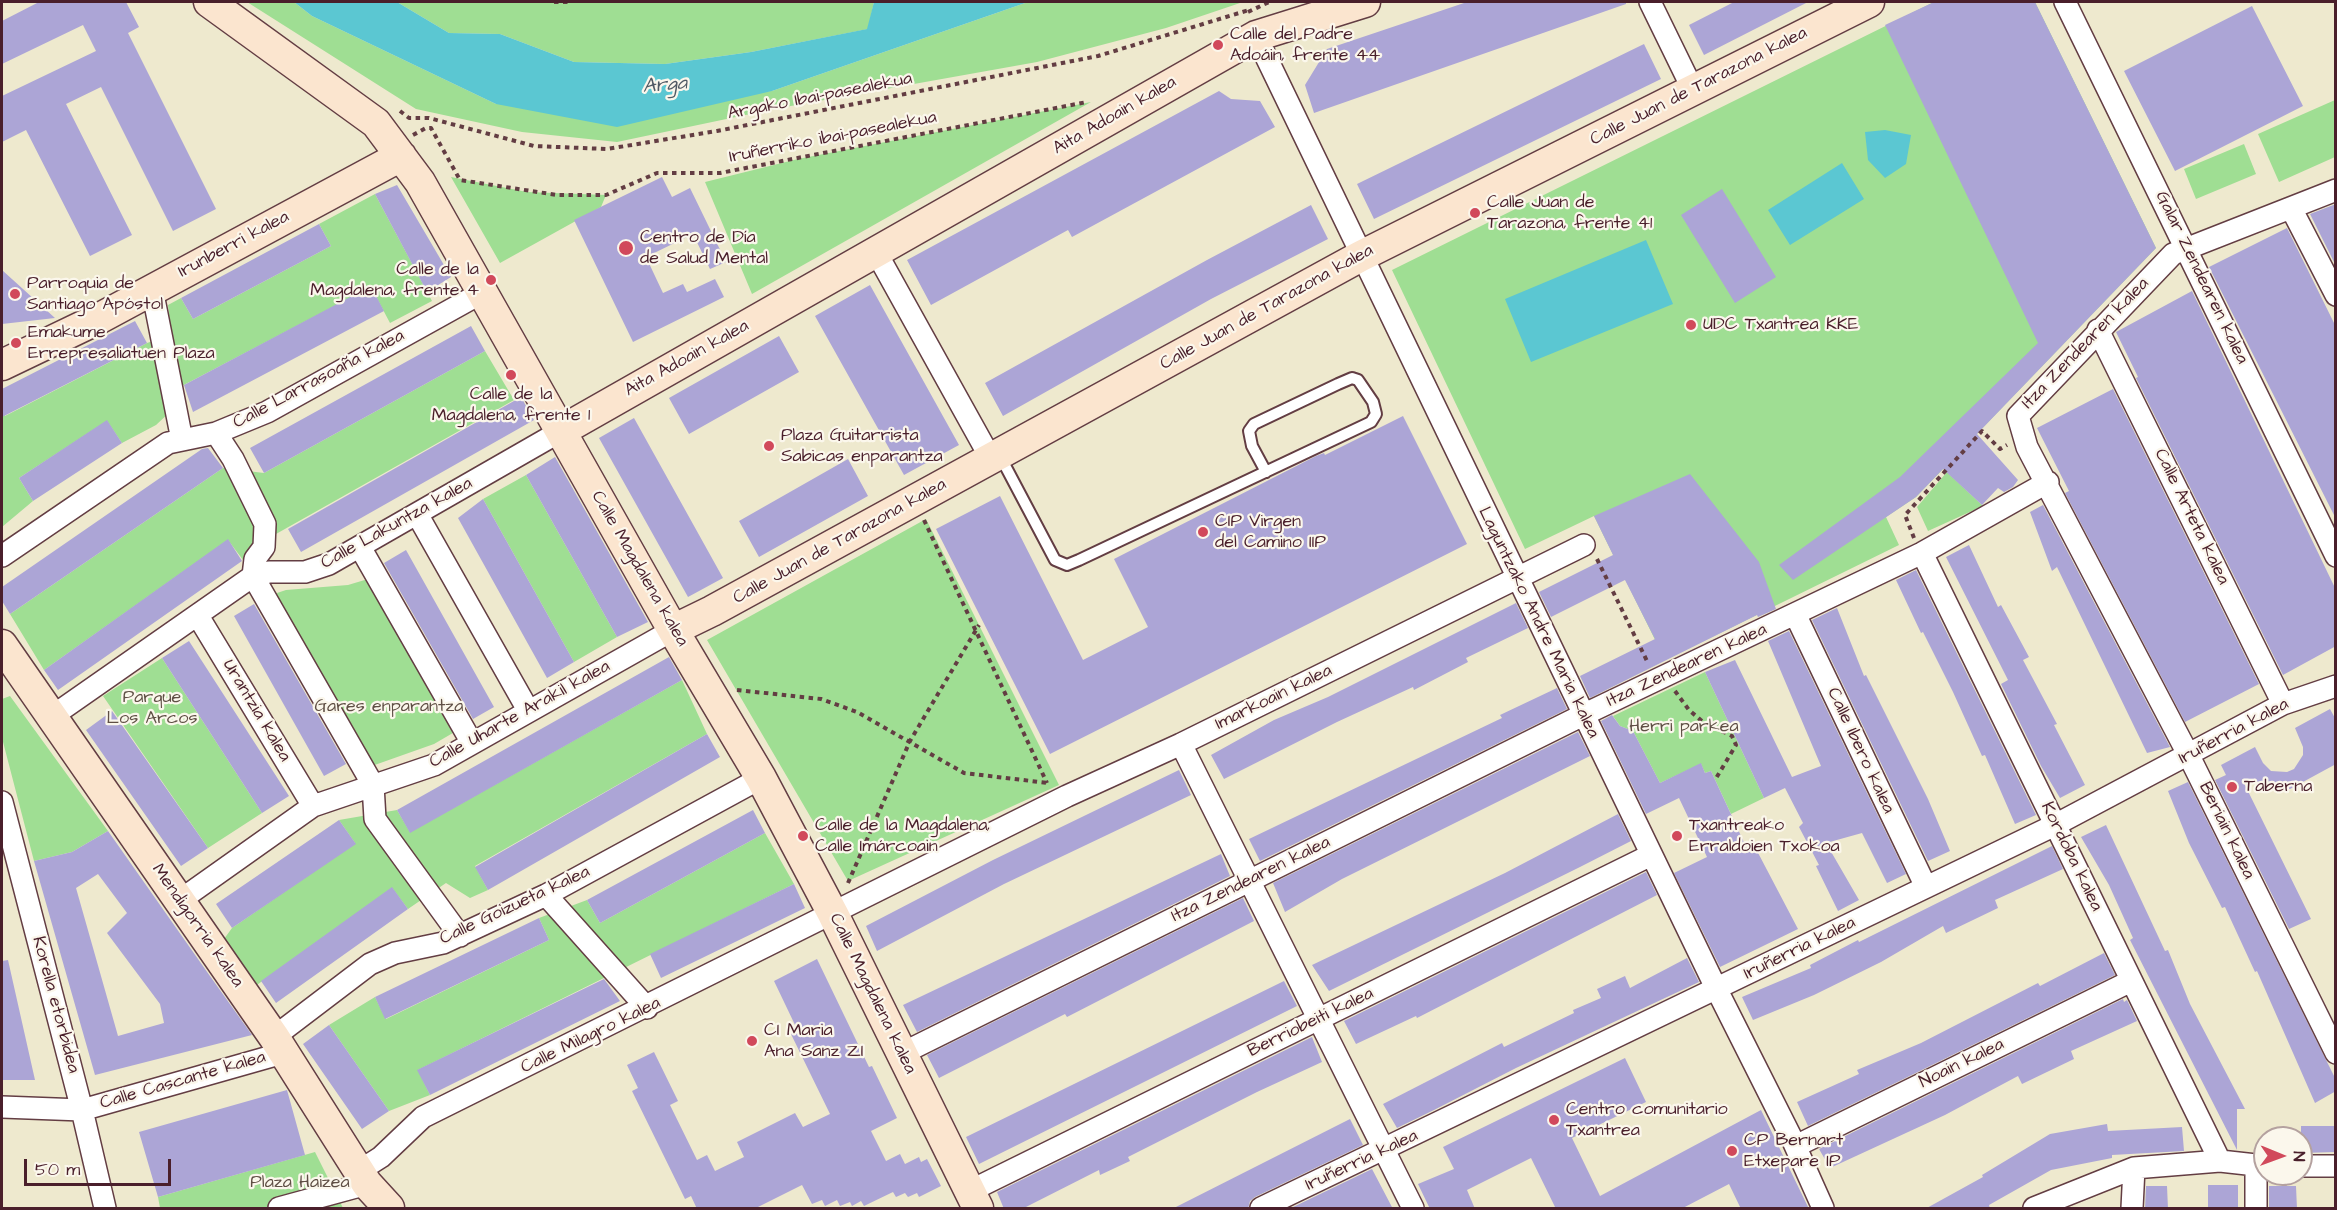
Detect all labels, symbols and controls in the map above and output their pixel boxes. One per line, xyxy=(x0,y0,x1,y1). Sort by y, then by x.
street label: Calle Juan de Tarazona kalea xyxy=(1587,23,1811,151)
place label: Calle del Padre Adoáin, frente 44 xyxy=(1230,24,1380,66)
marker: Calle del Padre Adoáin, frente 44 xyxy=(1211,38,1225,52)
street label: Argako Ibai-pasealekua xyxy=(726,68,914,126)
water label: Arga xyxy=(642,72,688,100)
street label: Aita Adoain kalea xyxy=(1049,72,1181,160)
street label: Iruñerriko ibai-pasealekua xyxy=(727,107,939,169)
street label: Galar Zendearen kalea xyxy=(2150,188,2252,368)
place label: Calle Juan de Tarazona, frente 41 xyxy=(1487,192,1652,234)
marker: Calle Juan de Tarazona, frente 41 xyxy=(1468,206,1482,220)
street label: Irunberri kalea xyxy=(175,207,293,283)
place label: Centro de Día de Salud Mental xyxy=(640,227,768,270)
marker: Centro de Día de Salud Mental xyxy=(617,239,635,257)
street label: Calle Juan de Tarazona kalea xyxy=(1157,240,1377,376)
place label: Calle de la Magdalena, frente 4 xyxy=(310,259,479,302)
place label: Parroquia de Santiago Apóstol xyxy=(27,273,163,316)
marker: Calle de la Magdalena, frente 4 xyxy=(484,273,498,287)
street label: Itza Zendearen kalea xyxy=(2018,274,2154,414)
marker: Parroquia de Santiago Apóstol xyxy=(8,287,22,301)
place label: UDC Txantrea KKE xyxy=(1703,314,1858,336)
street label: Aita Adoain kalea xyxy=(621,316,753,402)
marker: UDC Txantrea KKE xyxy=(1684,318,1698,332)
place label: Emakume Errepresaliatuen Plaza xyxy=(28,322,215,364)
street label: Calle Larrasoaña kalea xyxy=(230,326,408,434)
marker: Emakume Errepresaliatuen Plaza xyxy=(9,336,23,350)
marker: Calle de la Magdalena, frente 1 xyxy=(504,368,518,382)
place label: Calle de la Magdalena, frente 1 xyxy=(432,384,590,426)
place label: Plaza Guitarrista Sabicas enparantza xyxy=(781,425,943,468)
marker: Plaza Guitarrista Sabicas enparantza xyxy=(762,439,776,453)
street label: Calle Arteta kalea xyxy=(2149,445,2233,589)
street label: Calle Lakuntza kalea xyxy=(317,473,477,575)
street label: Calle Juan de Tarazona kalea xyxy=(730,474,950,610)
street label: Calle Magdalena kalea xyxy=(586,487,692,651)
street label: Laguntzako Andre Maria kalea xyxy=(1473,504,1603,742)
place label: CIP Virgen del Camino IIP xyxy=(1215,511,1326,554)
marker: CIP Virgen del Camino IIP xyxy=(1196,525,1210,539)
street label: Itza Zendearen kalea xyxy=(1604,619,1770,713)
street label: Urantzia kalea xyxy=(217,656,295,766)
street label: Calle Uharte Arakil kalea xyxy=(426,656,614,774)
street label: Imarkoain kalea xyxy=(1212,660,1336,736)
street label: Calle Ibero kalea xyxy=(1821,685,1899,817)
park label: Parque Los Arcos xyxy=(107,687,197,730)
street label: Iruñerria kalea xyxy=(2175,694,2293,770)
park label: Gares enparantza xyxy=(315,696,463,718)
park label: Herri parkea xyxy=(1629,716,1739,738)
place label: Taberna xyxy=(2244,776,2312,798)
street label: Beriain kalea xyxy=(2193,779,2259,883)
marker: Taberna xyxy=(2225,780,2239,794)
street label: Kordoba kalea xyxy=(2035,799,2107,915)
place label: Calle de la Magdalena, Calle Imárcoain xyxy=(815,815,991,858)
place label: Txantreako Erraldoien Txokoa xyxy=(1689,815,1840,858)
marker: Calle de la Magdalena, Calle Imárcoain xyxy=(796,829,810,843)
marker: Txantreako Erraldoien Txokoa xyxy=(1670,829,1684,843)
street label: Itza Zendearen kalea xyxy=(1168,832,1334,928)
street label: Mendigorria kalea xyxy=(146,860,248,992)
street label: Calle Goizueta kalea xyxy=(436,862,594,950)
street label: Calle Magdalena kalea xyxy=(824,910,920,1078)
street label: Iruñerria kalea xyxy=(1741,913,1859,985)
street label: Korella etorbidea xyxy=(26,934,84,1076)
street label: Berriobeiti kalea xyxy=(1245,983,1377,1063)
street label: Calle Milagro kalea xyxy=(518,993,664,1079)
place label: CI Maria Ana Sanz ZI xyxy=(764,1020,864,1062)
marker: CI Maria Ana Sanz ZI xyxy=(745,1034,759,1048)
street label: Noain kalea xyxy=(1916,1034,2008,1094)
street label: Calle Cascante kalea xyxy=(98,1047,268,1115)
place label: Centro comunitario Txantrea xyxy=(1566,1099,1728,1142)
marker: Centro comunitario Txantrea xyxy=(1547,1113,1561,1127)
street label: Iruñerria kalea xyxy=(1302,1126,1422,1196)
north arrow xyxy=(2253,1126,2313,1186)
place label: CP Bernart Etxepare IP xyxy=(1744,1130,1843,1172)
marker: CP Bernart Etxepare IP xyxy=(1725,1144,1739,1158)
scale bar xyxy=(27,1147,174,1185)
text: N xyxy=(2288,1151,2310,1161)
text: 50 m xyxy=(35,1157,80,1182)
park label: Plaza Haizea xyxy=(250,1172,350,1194)

